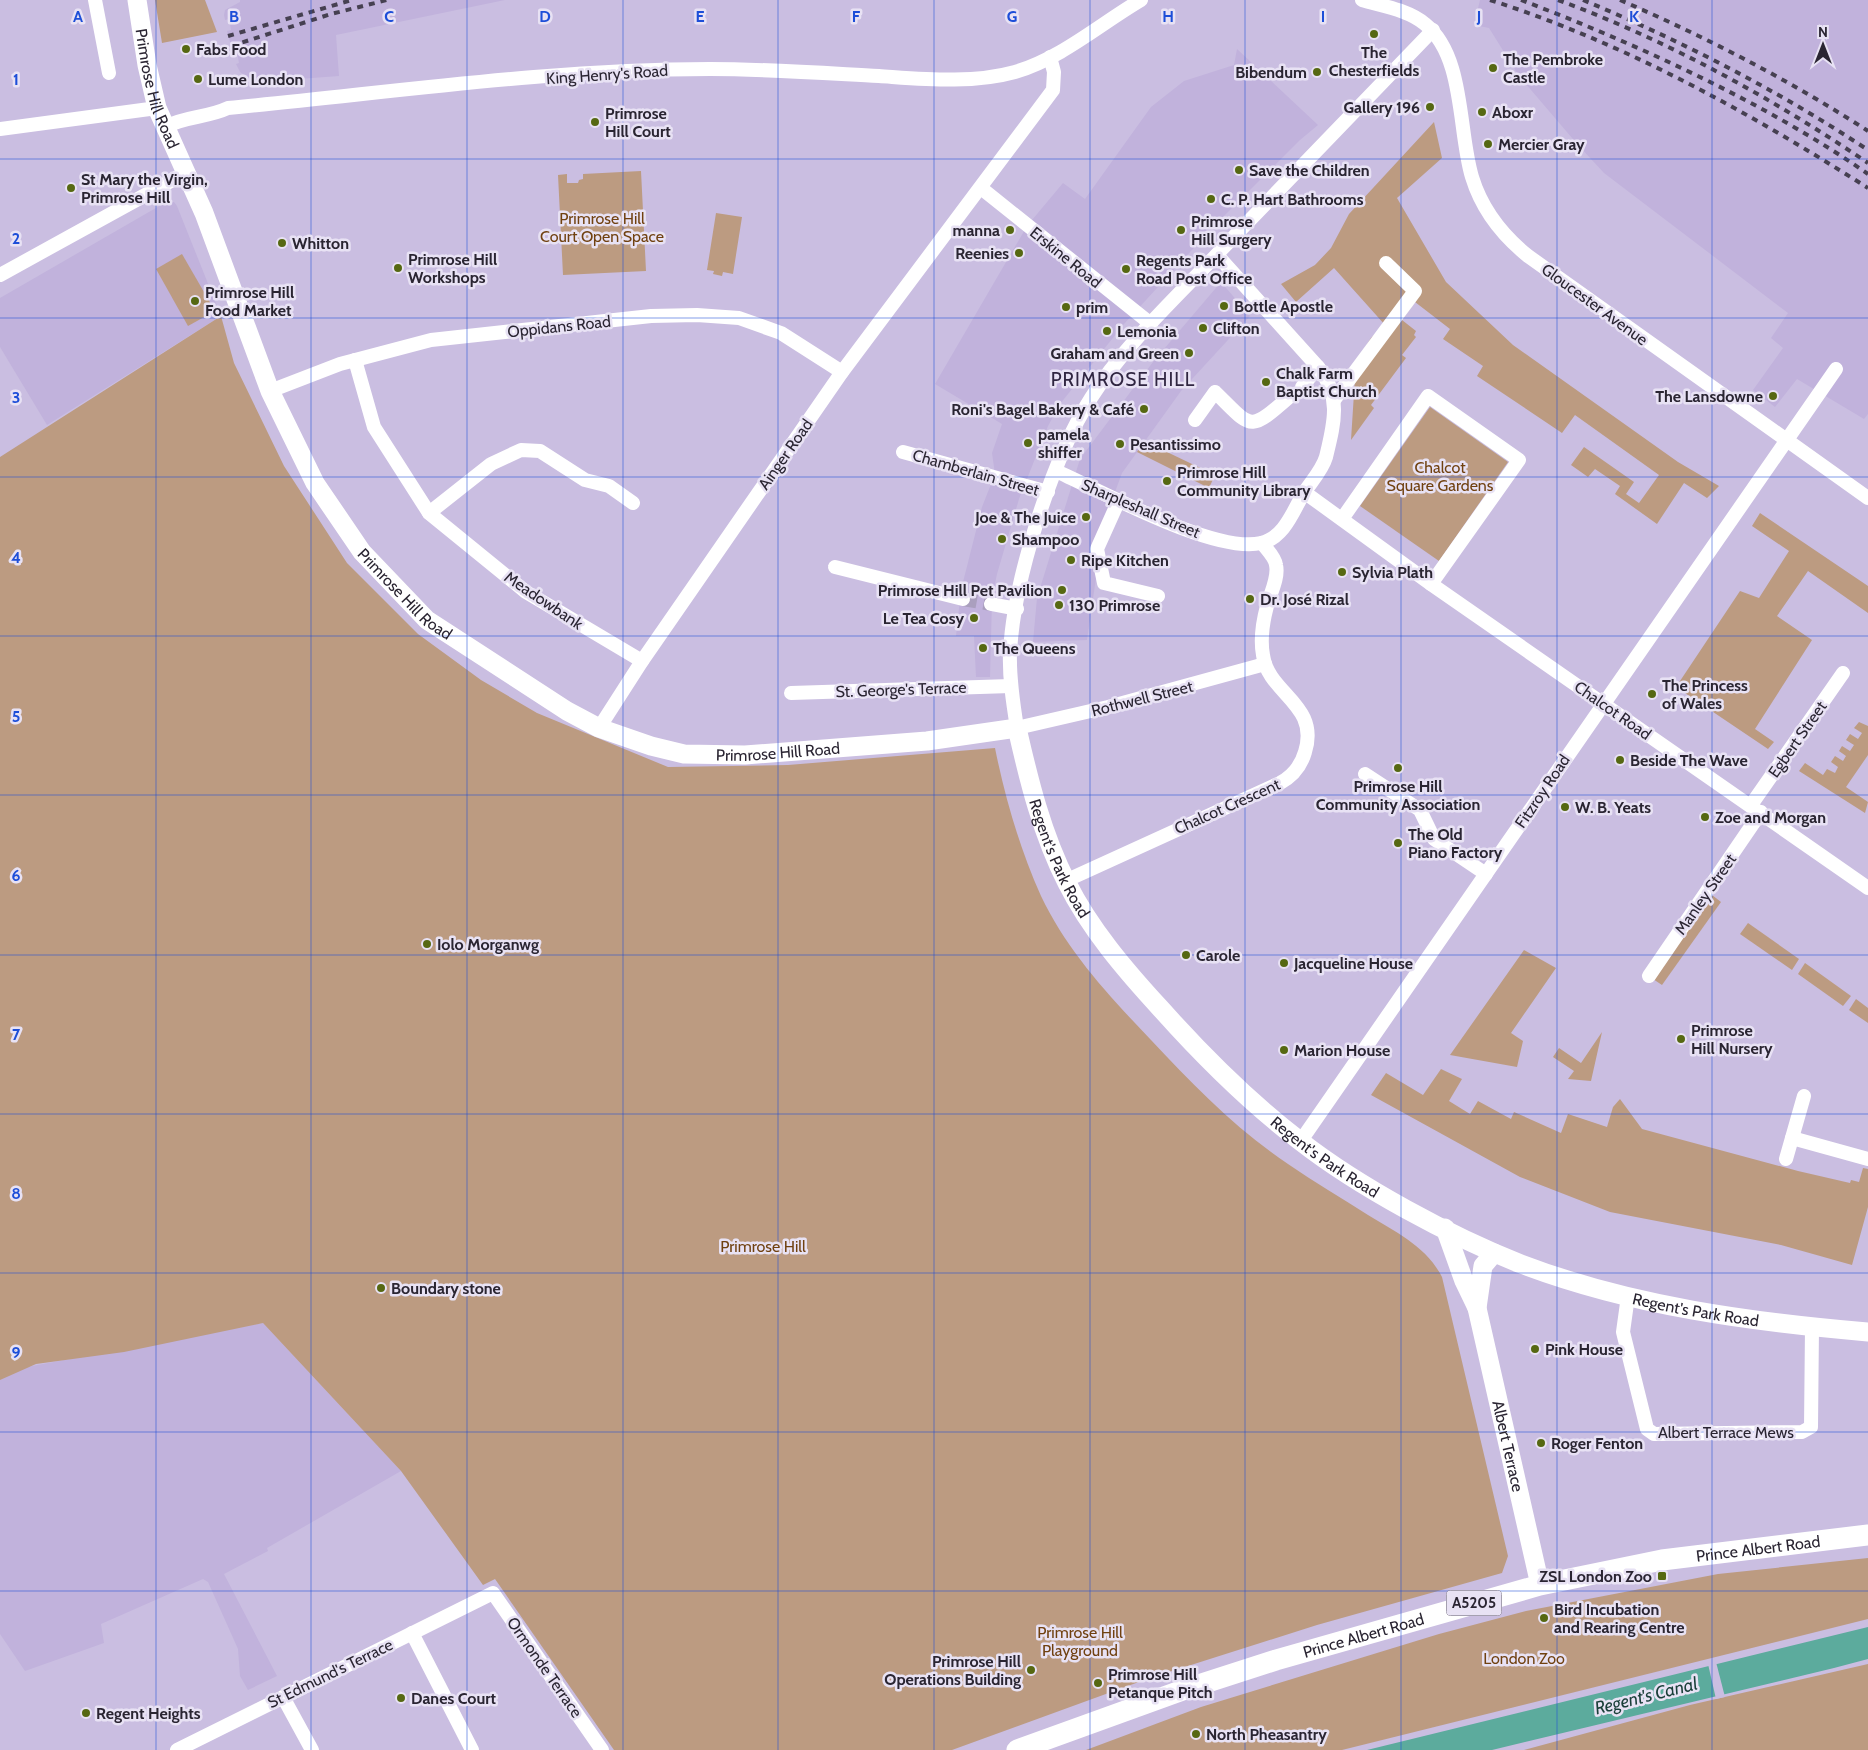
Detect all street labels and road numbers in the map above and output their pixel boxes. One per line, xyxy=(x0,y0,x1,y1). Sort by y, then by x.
street label: Primrose Hill Road xyxy=(132,27,183,151)
street label: King Henry's Road xyxy=(545,61,669,88)
street label: Erskine Road xyxy=(1026,223,1105,292)
street label: Gloucester Avenue xyxy=(1538,260,1651,349)
street label: Oppidans Road xyxy=(506,312,612,341)
street label: Ainger Road xyxy=(754,415,817,493)
street label: Chamberlain Street xyxy=(910,445,1042,500)
street label: Sharpleshall Street xyxy=(1079,475,1203,542)
street label: Primrose Hill Road xyxy=(354,545,456,644)
street label: Meadowbank xyxy=(501,567,587,634)
street label: Rothwell Street xyxy=(1089,677,1195,720)
street label: Chalcot Road xyxy=(1571,677,1655,744)
street label: St. George's Terrace xyxy=(835,678,967,701)
street label: Egbert Street xyxy=(1764,697,1831,781)
street label: Primrose Hill Road xyxy=(716,739,841,765)
street label: Fitzroy Road xyxy=(1511,751,1574,832)
street label: Chalcot Crescent xyxy=(1171,774,1284,838)
street label: Regent's Park Road xyxy=(1025,797,1094,921)
street label: Manley Street xyxy=(1671,850,1741,938)
street label: Regent's Park Road xyxy=(1267,1113,1382,1202)
street label: Regent's Park Road xyxy=(1631,1289,1760,1330)
street label: Albert Terrace xyxy=(1488,1399,1528,1494)
street label: Albert Terrace Mews xyxy=(1658,1423,1794,1442)
street label: Prince Albert Road xyxy=(1695,1532,1821,1566)
road number: A5205 xyxy=(1446,1590,1502,1616)
street label: Prince Albert Road xyxy=(1301,1609,1426,1662)
street label: Ormonde Terrace xyxy=(503,1613,586,1721)
street label: St Edmund's Terrace xyxy=(264,1635,396,1712)

